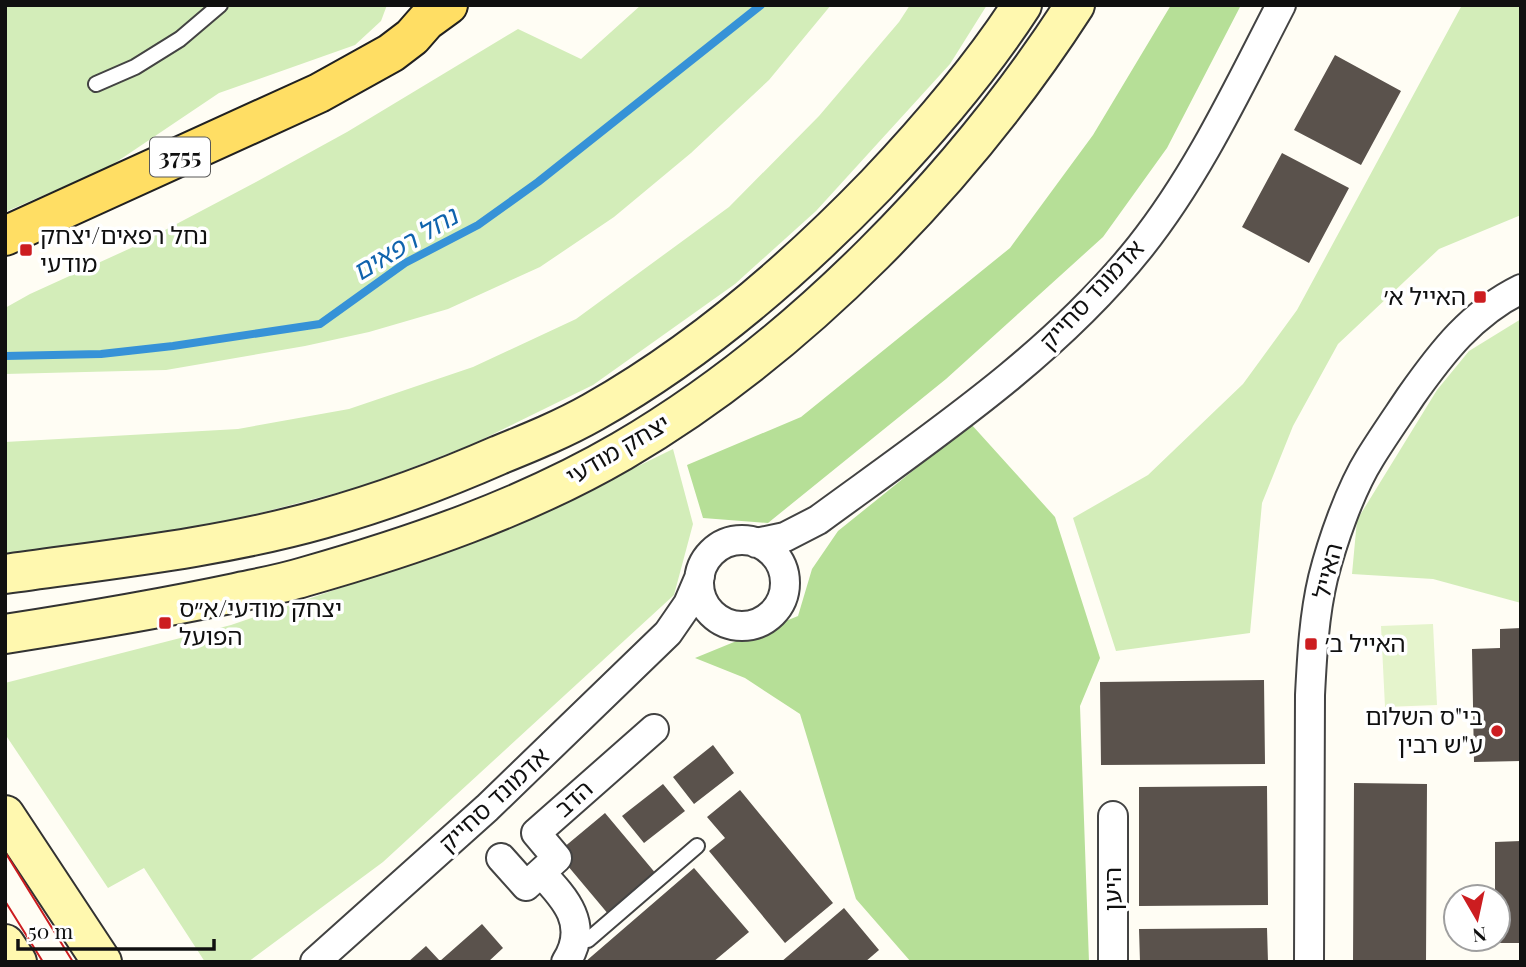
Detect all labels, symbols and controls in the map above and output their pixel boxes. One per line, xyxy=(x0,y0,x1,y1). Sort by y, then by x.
road number: 3755 xyxy=(150,138,210,176)
water label: נחל רפאים xyxy=(345,197,465,288)
place label: נחל רפאים/יצחק מודעי xyxy=(40,218,208,278)
street label: אדמונד סחייק xyxy=(1031,232,1150,356)
marker: נחל רפאים/יצחק מודעי xyxy=(18,242,34,258)
place label: האייל א׳ xyxy=(1384,279,1466,311)
marker: האייל א׳ xyxy=(1472,289,1488,305)
street label: יצחק מודעי xyxy=(559,406,675,491)
street label: האייל xyxy=(1304,539,1348,602)
place label: יצחק מודעי/א״ס הפועל xyxy=(179,591,342,651)
marker: יצחק מודעי/א״ס הפועל xyxy=(157,615,173,631)
place label: האייל ב׳ xyxy=(1325,626,1406,658)
marker: האייל ב׳ xyxy=(1303,636,1319,652)
place label: בי"ס השלום ע"ש רבין xyxy=(1365,699,1483,759)
marker: בי"ס השלום ע"ש רבין xyxy=(1489,723,1505,739)
street label: אדמונד סחייק xyxy=(431,739,555,858)
street label: הדב xyxy=(547,772,599,823)
street label: היען xyxy=(1095,867,1127,911)
north arrow xyxy=(1442,883,1512,953)
scale bar xyxy=(18,908,214,952)
text: 50 m xyxy=(28,916,74,944)
text: N xyxy=(1471,922,1489,950)

